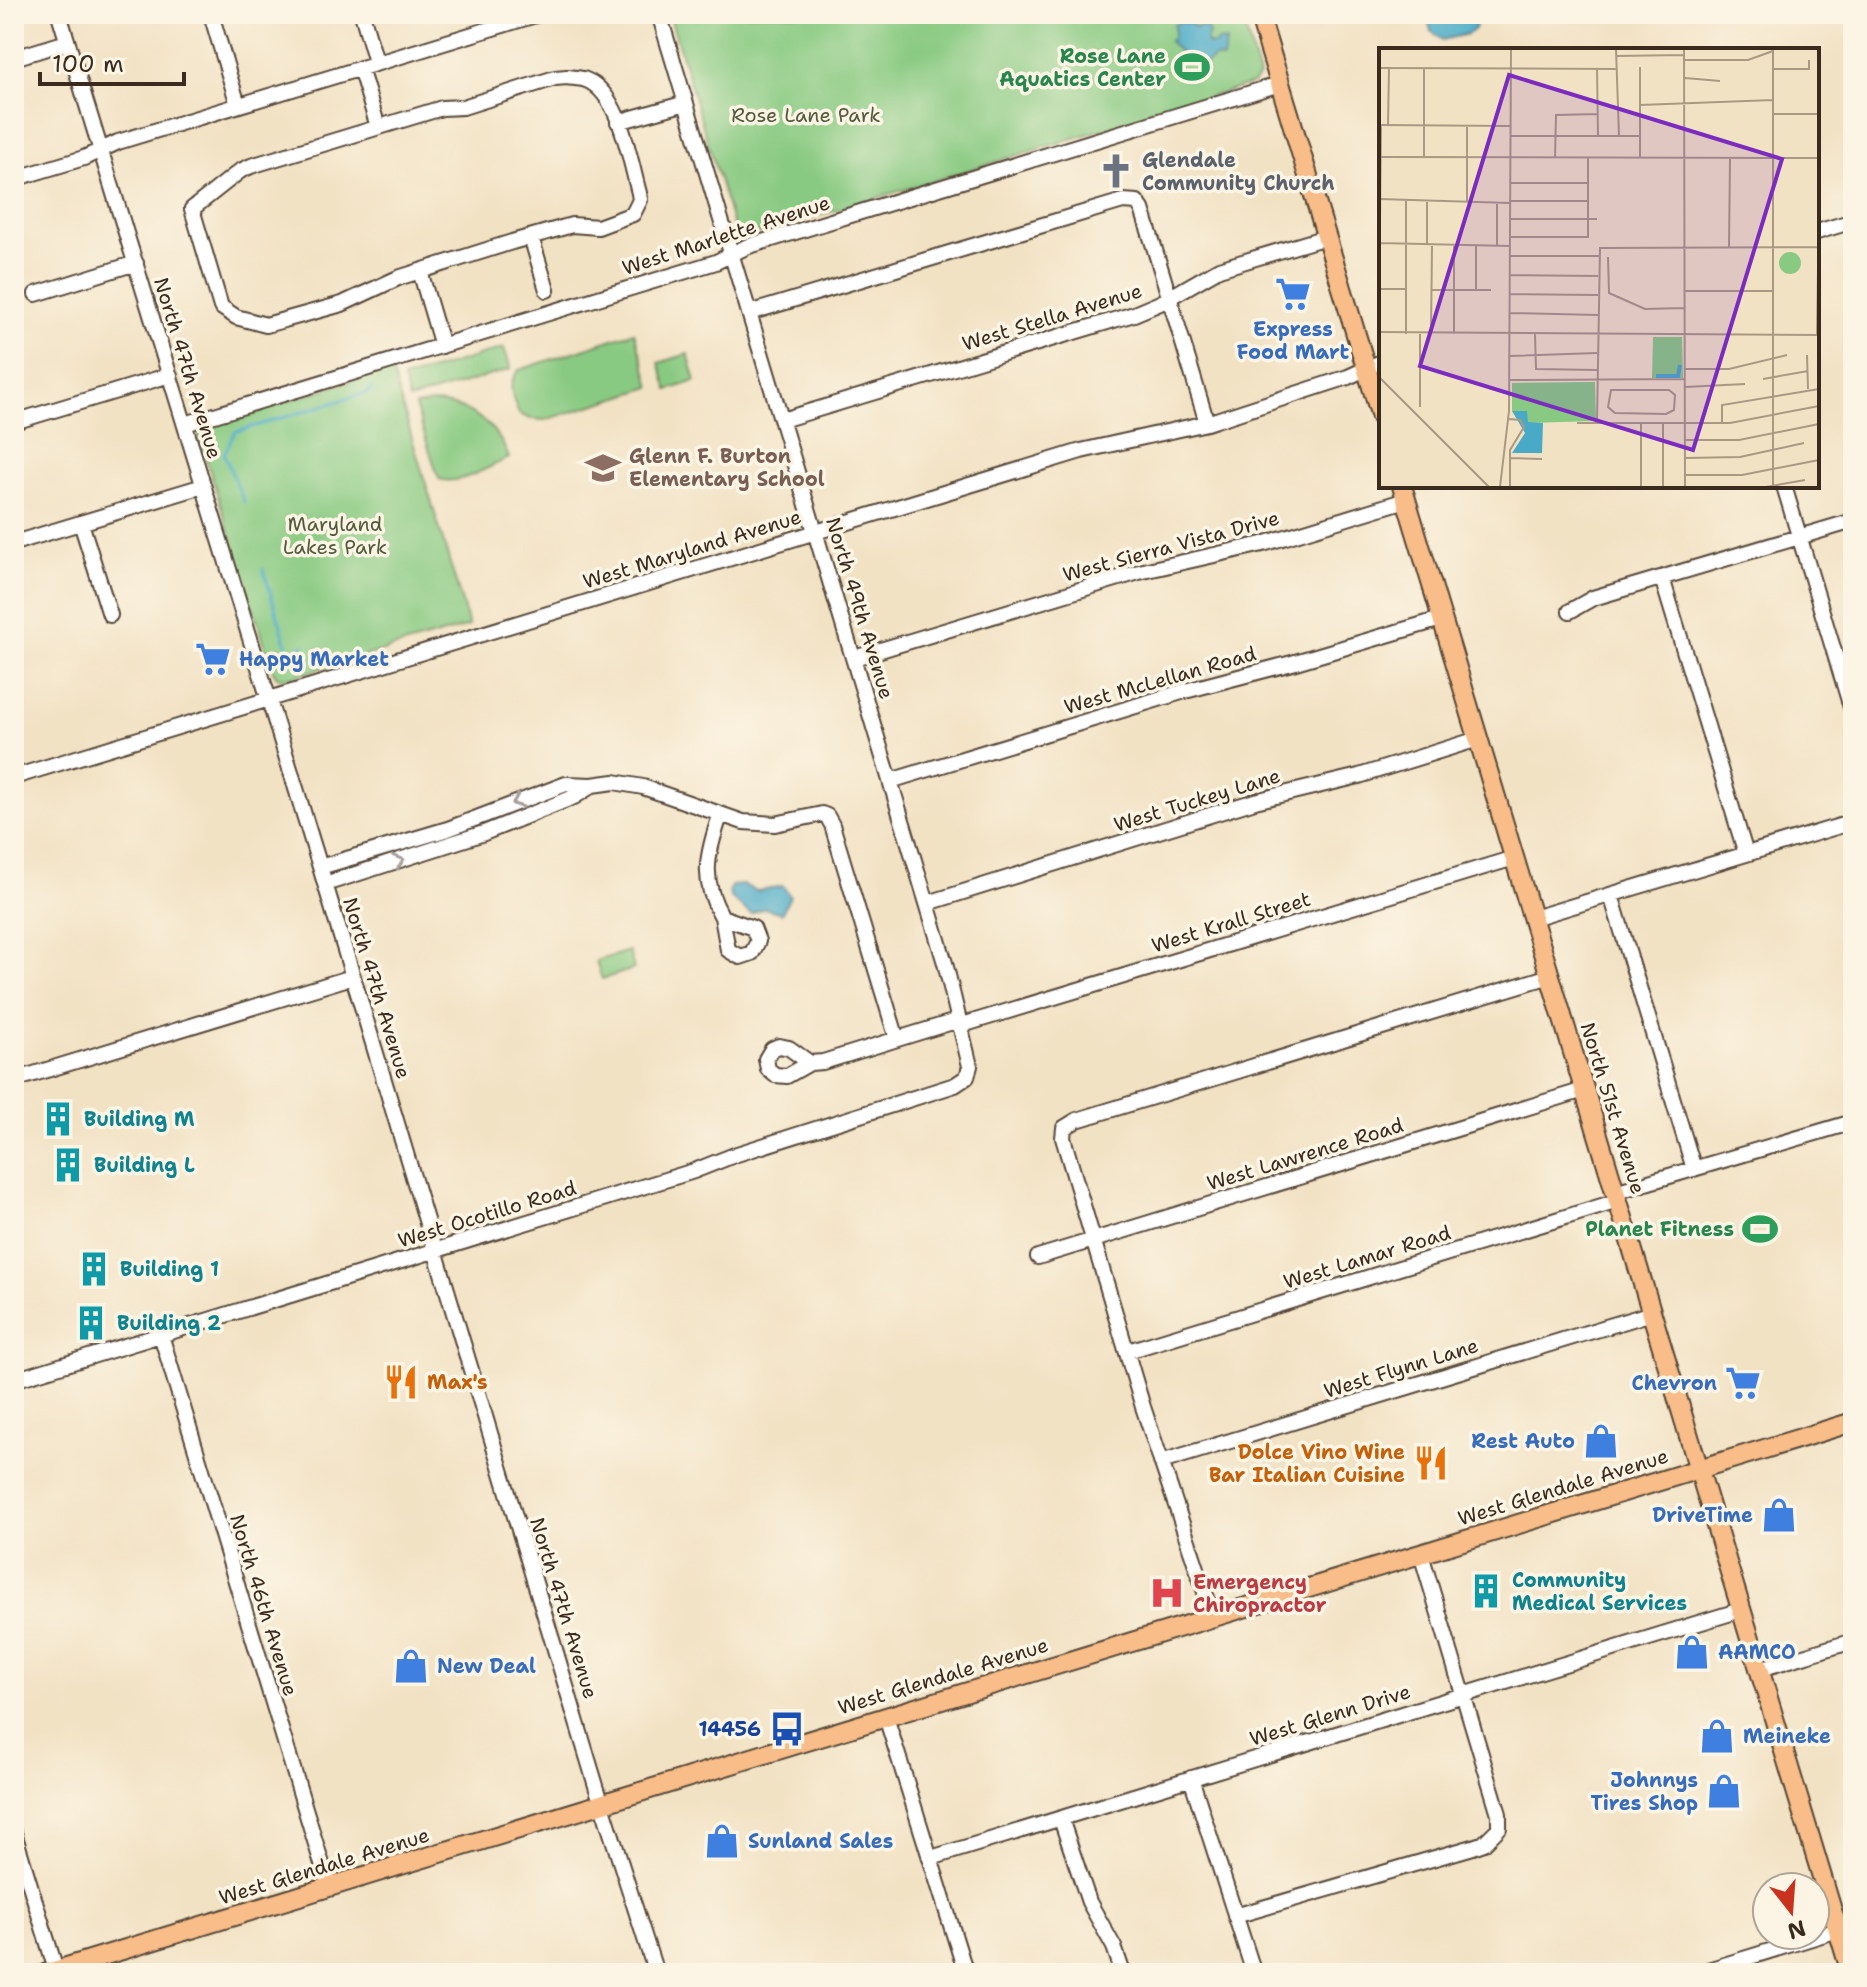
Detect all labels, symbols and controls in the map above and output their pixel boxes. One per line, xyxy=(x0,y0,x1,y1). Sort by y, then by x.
scale bar xyxy=(40,36,184,86)
place label: Rose Lane Aquatics Center xyxy=(999,43,1166,92)
text: 100 m xyxy=(52,48,124,80)
sports icon: Rose Lane Aquatics Center xyxy=(1173,48,1211,86)
inset map xyxy=(1379,48,1819,488)
park label: Rose Lane Park xyxy=(731,102,881,128)
place label: Glendale Community Church xyxy=(1142,147,1335,196)
church icon: Glendale Community Church xyxy=(1097,152,1135,190)
street label: West Marlette Avenue xyxy=(619,189,833,281)
street label: North 47th Avenue xyxy=(148,274,228,462)
supermarket icon: Express Food Mart xyxy=(1274,275,1312,313)
street label: West Stella Avenue xyxy=(959,277,1145,357)
place label: Express Food Mart xyxy=(1237,316,1350,365)
place label: Glenn F. Burton Elementary School xyxy=(629,443,825,492)
school or university icon: Glenn F. Burton Elementary School xyxy=(584,449,622,487)
street label: West Maryland Avenue xyxy=(580,503,804,595)
street label: West Sierra Vista Drive xyxy=(1060,505,1282,587)
park label: Maryland Lakes Park xyxy=(283,511,387,560)
street label: North 49th Avenue xyxy=(820,514,900,702)
supermarket icon: Happy Market xyxy=(194,640,232,678)
street label: West McLellan Road xyxy=(1061,640,1259,720)
place label: Happy Market xyxy=(239,646,389,672)
street label: West Tuckey Lane xyxy=(1111,762,1283,838)
one-way arrow xyxy=(511,793,525,809)
one-way arrow xyxy=(392,854,406,870)
street label: West Krall Street xyxy=(1148,885,1314,959)
street label: North 47th Avenue xyxy=(337,894,417,1082)
street label: North 51st Avenue xyxy=(1575,1019,1651,1197)
building icon: Building M xyxy=(39,1100,77,1138)
place label: Building M xyxy=(84,1106,195,1132)
street label: West Lawrence Road xyxy=(1204,1112,1407,1196)
building icon: Building L xyxy=(49,1146,87,1184)
place label: Building L xyxy=(94,1152,195,1178)
street label: West Ocotillo Road xyxy=(395,1174,580,1254)
sports icon: Planet Fitness xyxy=(1741,1210,1779,1248)
place label: Planet Fitness xyxy=(1585,1216,1734,1242)
street label: West Lamar Road xyxy=(1280,1219,1454,1295)
building icon: Building 1 xyxy=(75,1250,113,1288)
place label: Building 1 xyxy=(120,1256,219,1282)
building icon: Building 2 xyxy=(72,1304,110,1342)
place label: Building 2 xyxy=(117,1310,221,1336)
street label: West Flynn Lane xyxy=(1321,1332,1481,1404)
restaurant icon: Max's xyxy=(382,1363,420,1401)
supermarket icon: Chevron xyxy=(1724,1364,1762,1402)
place label: Max's xyxy=(427,1369,487,1395)
place label: Chevron xyxy=(1632,1370,1717,1396)
shop icon: Rest Auto xyxy=(1582,1422,1620,1460)
place label: Rest Auto xyxy=(1471,1428,1575,1454)
place label: Dolce Vino Wine Bar Italian Cuisine xyxy=(1209,1439,1405,1488)
street label: West Glendale Avenue xyxy=(1455,1443,1671,1531)
restaurant icon: Dolce Vino Wine Bar Italian Cuisine xyxy=(1412,1444,1450,1482)
shop icon: DriveTime xyxy=(1760,1496,1798,1534)
place label: DriveTime xyxy=(1652,1502,1753,1528)
street label: North 46th Avenue xyxy=(224,1511,304,1699)
street label: North 47th Avenue xyxy=(524,1514,604,1702)
place label: Community Medical Services xyxy=(1512,1567,1687,1616)
place label: Emergency Chiropractor xyxy=(1193,1569,1327,1618)
building icon: Community Medical Services xyxy=(1467,1572,1505,1610)
hospital icon: Emergency Chiropractor xyxy=(1148,1574,1186,1612)
street label: West Glendale Avenue xyxy=(835,1632,1051,1720)
shop icon: AAMCO xyxy=(1673,1633,1711,1671)
place label: AAMCO xyxy=(1718,1639,1796,1665)
shop icon: New Deal xyxy=(392,1647,430,1685)
place label: New Deal xyxy=(437,1653,536,1679)
street label: West Glenn Drive xyxy=(1246,1678,1414,1752)
bus stop icon: 14456 xyxy=(768,1710,806,1748)
place label: 14456 xyxy=(698,1716,761,1742)
shop icon: Meineke xyxy=(1698,1717,1736,1755)
place label: Meineke xyxy=(1743,1723,1831,1749)
place label: Johnnys Tires Shop xyxy=(1591,1767,1698,1816)
shop icon: Johnnys Tires Shop xyxy=(1705,1772,1743,1810)
street label: West Glendale Avenue xyxy=(216,1822,432,1910)
shop icon: Sunland Sales xyxy=(703,1822,741,1860)
place label: Sunland Sales xyxy=(748,1828,893,1854)
north arrow xyxy=(1751,1871,1831,1951)
text: N xyxy=(1784,1913,1809,1946)

